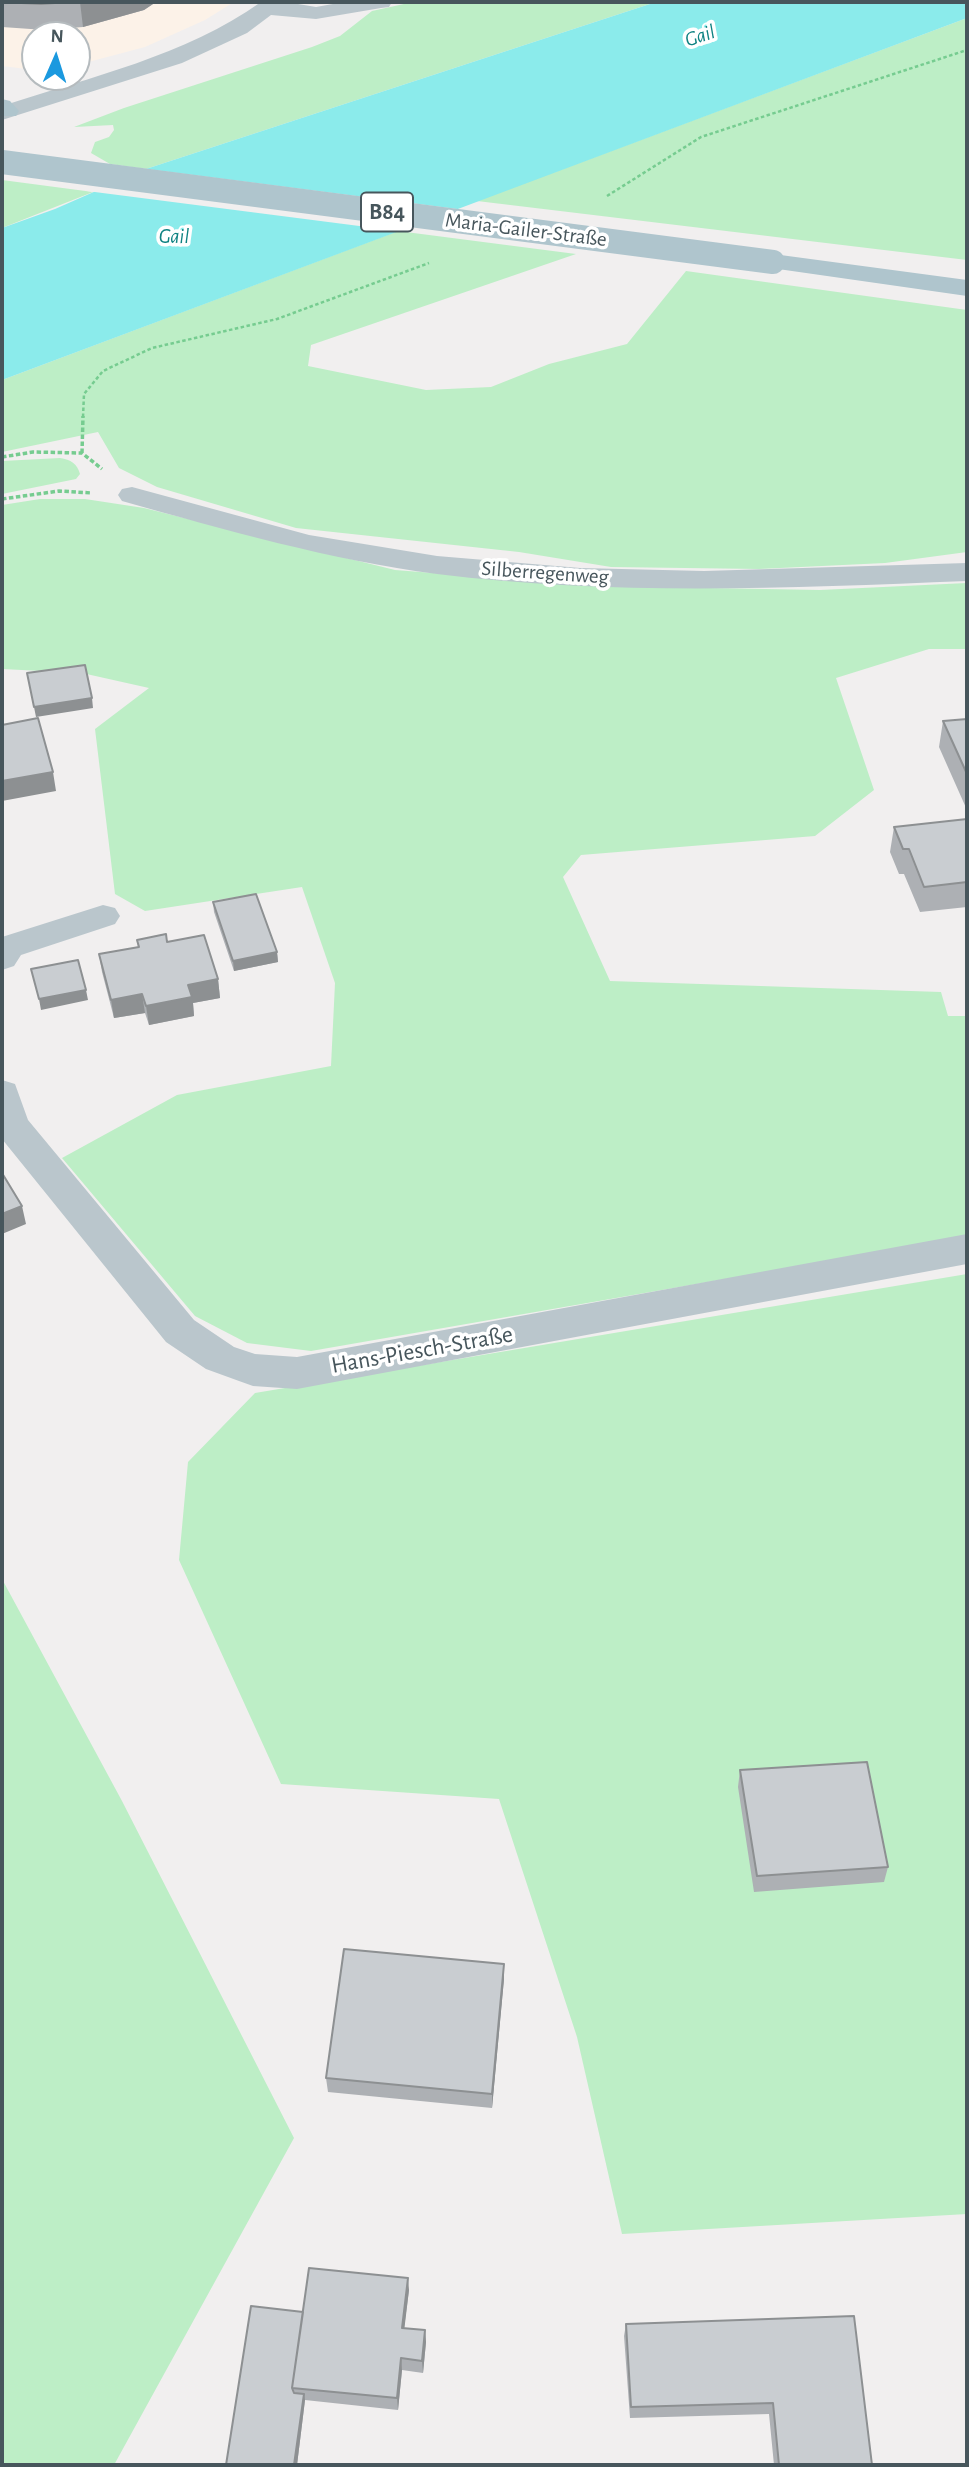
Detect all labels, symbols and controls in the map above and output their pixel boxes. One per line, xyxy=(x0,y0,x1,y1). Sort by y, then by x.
water label: Gail xyxy=(682,19,718,53)
north arrow xyxy=(21,21,91,91)
text: N xyxy=(50,27,64,46)
road number: B84 xyxy=(361,192,413,232)
street label: Maria-Gailer-Straße xyxy=(444,208,608,252)
water label: Gail xyxy=(159,224,189,250)
street label: Silberregenweg xyxy=(480,556,610,590)
street label: Hans-Piesch-Straße xyxy=(329,1320,515,1380)

